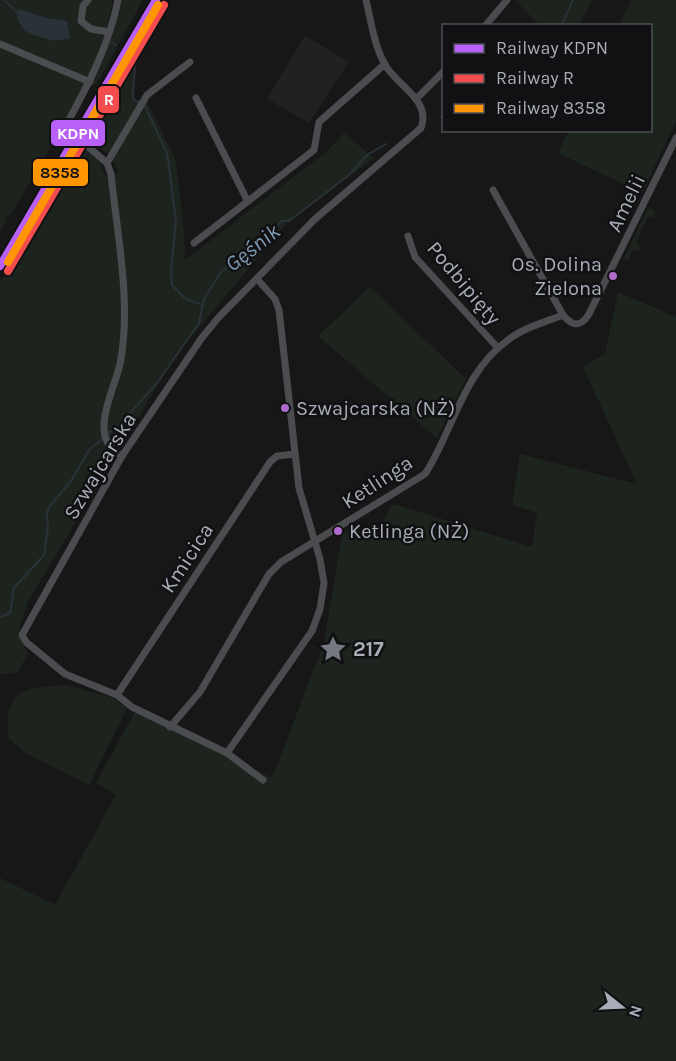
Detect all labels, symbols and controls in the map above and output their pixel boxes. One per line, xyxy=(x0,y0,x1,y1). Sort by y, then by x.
legend xyxy=(442,24,652,132)
text: Railway KDPN xyxy=(496,37,608,59)
text: Railway R xyxy=(496,67,574,89)
line badge: R xyxy=(97,85,120,114)
text: R xyxy=(104,90,114,109)
text: Railway 8358 xyxy=(496,97,606,119)
line badge: KDPN xyxy=(50,119,106,147)
text: KDPN xyxy=(57,124,99,143)
line badge: 8358 xyxy=(32,158,89,187)
text: 8358 xyxy=(40,163,80,182)
street label: Amelii xyxy=(602,170,650,236)
water label: Gęśnik xyxy=(220,218,286,277)
street label: Podbipięty xyxy=(422,237,506,330)
place label: Os. Dolina Zielona xyxy=(511,253,602,300)
marker: Os. Dolina Zielona xyxy=(607,270,619,282)
place label: Szwajcarska (NŻ) xyxy=(296,397,455,420)
marker: Szwajcarska (NŻ) xyxy=(279,402,291,414)
street label: Szwajcarska xyxy=(59,408,141,524)
street label: Ketlinga xyxy=(337,450,417,514)
street label: Kmicica xyxy=(156,519,218,597)
place label: Ketlinga (NŻ) xyxy=(349,520,469,543)
marker: Ketlinga (NŻ) xyxy=(332,525,344,537)
place icon: 217 xyxy=(318,634,348,664)
place label: 217 xyxy=(353,637,384,661)
north arrow xyxy=(592,977,652,1037)
text: N xyxy=(625,1003,647,1020)

